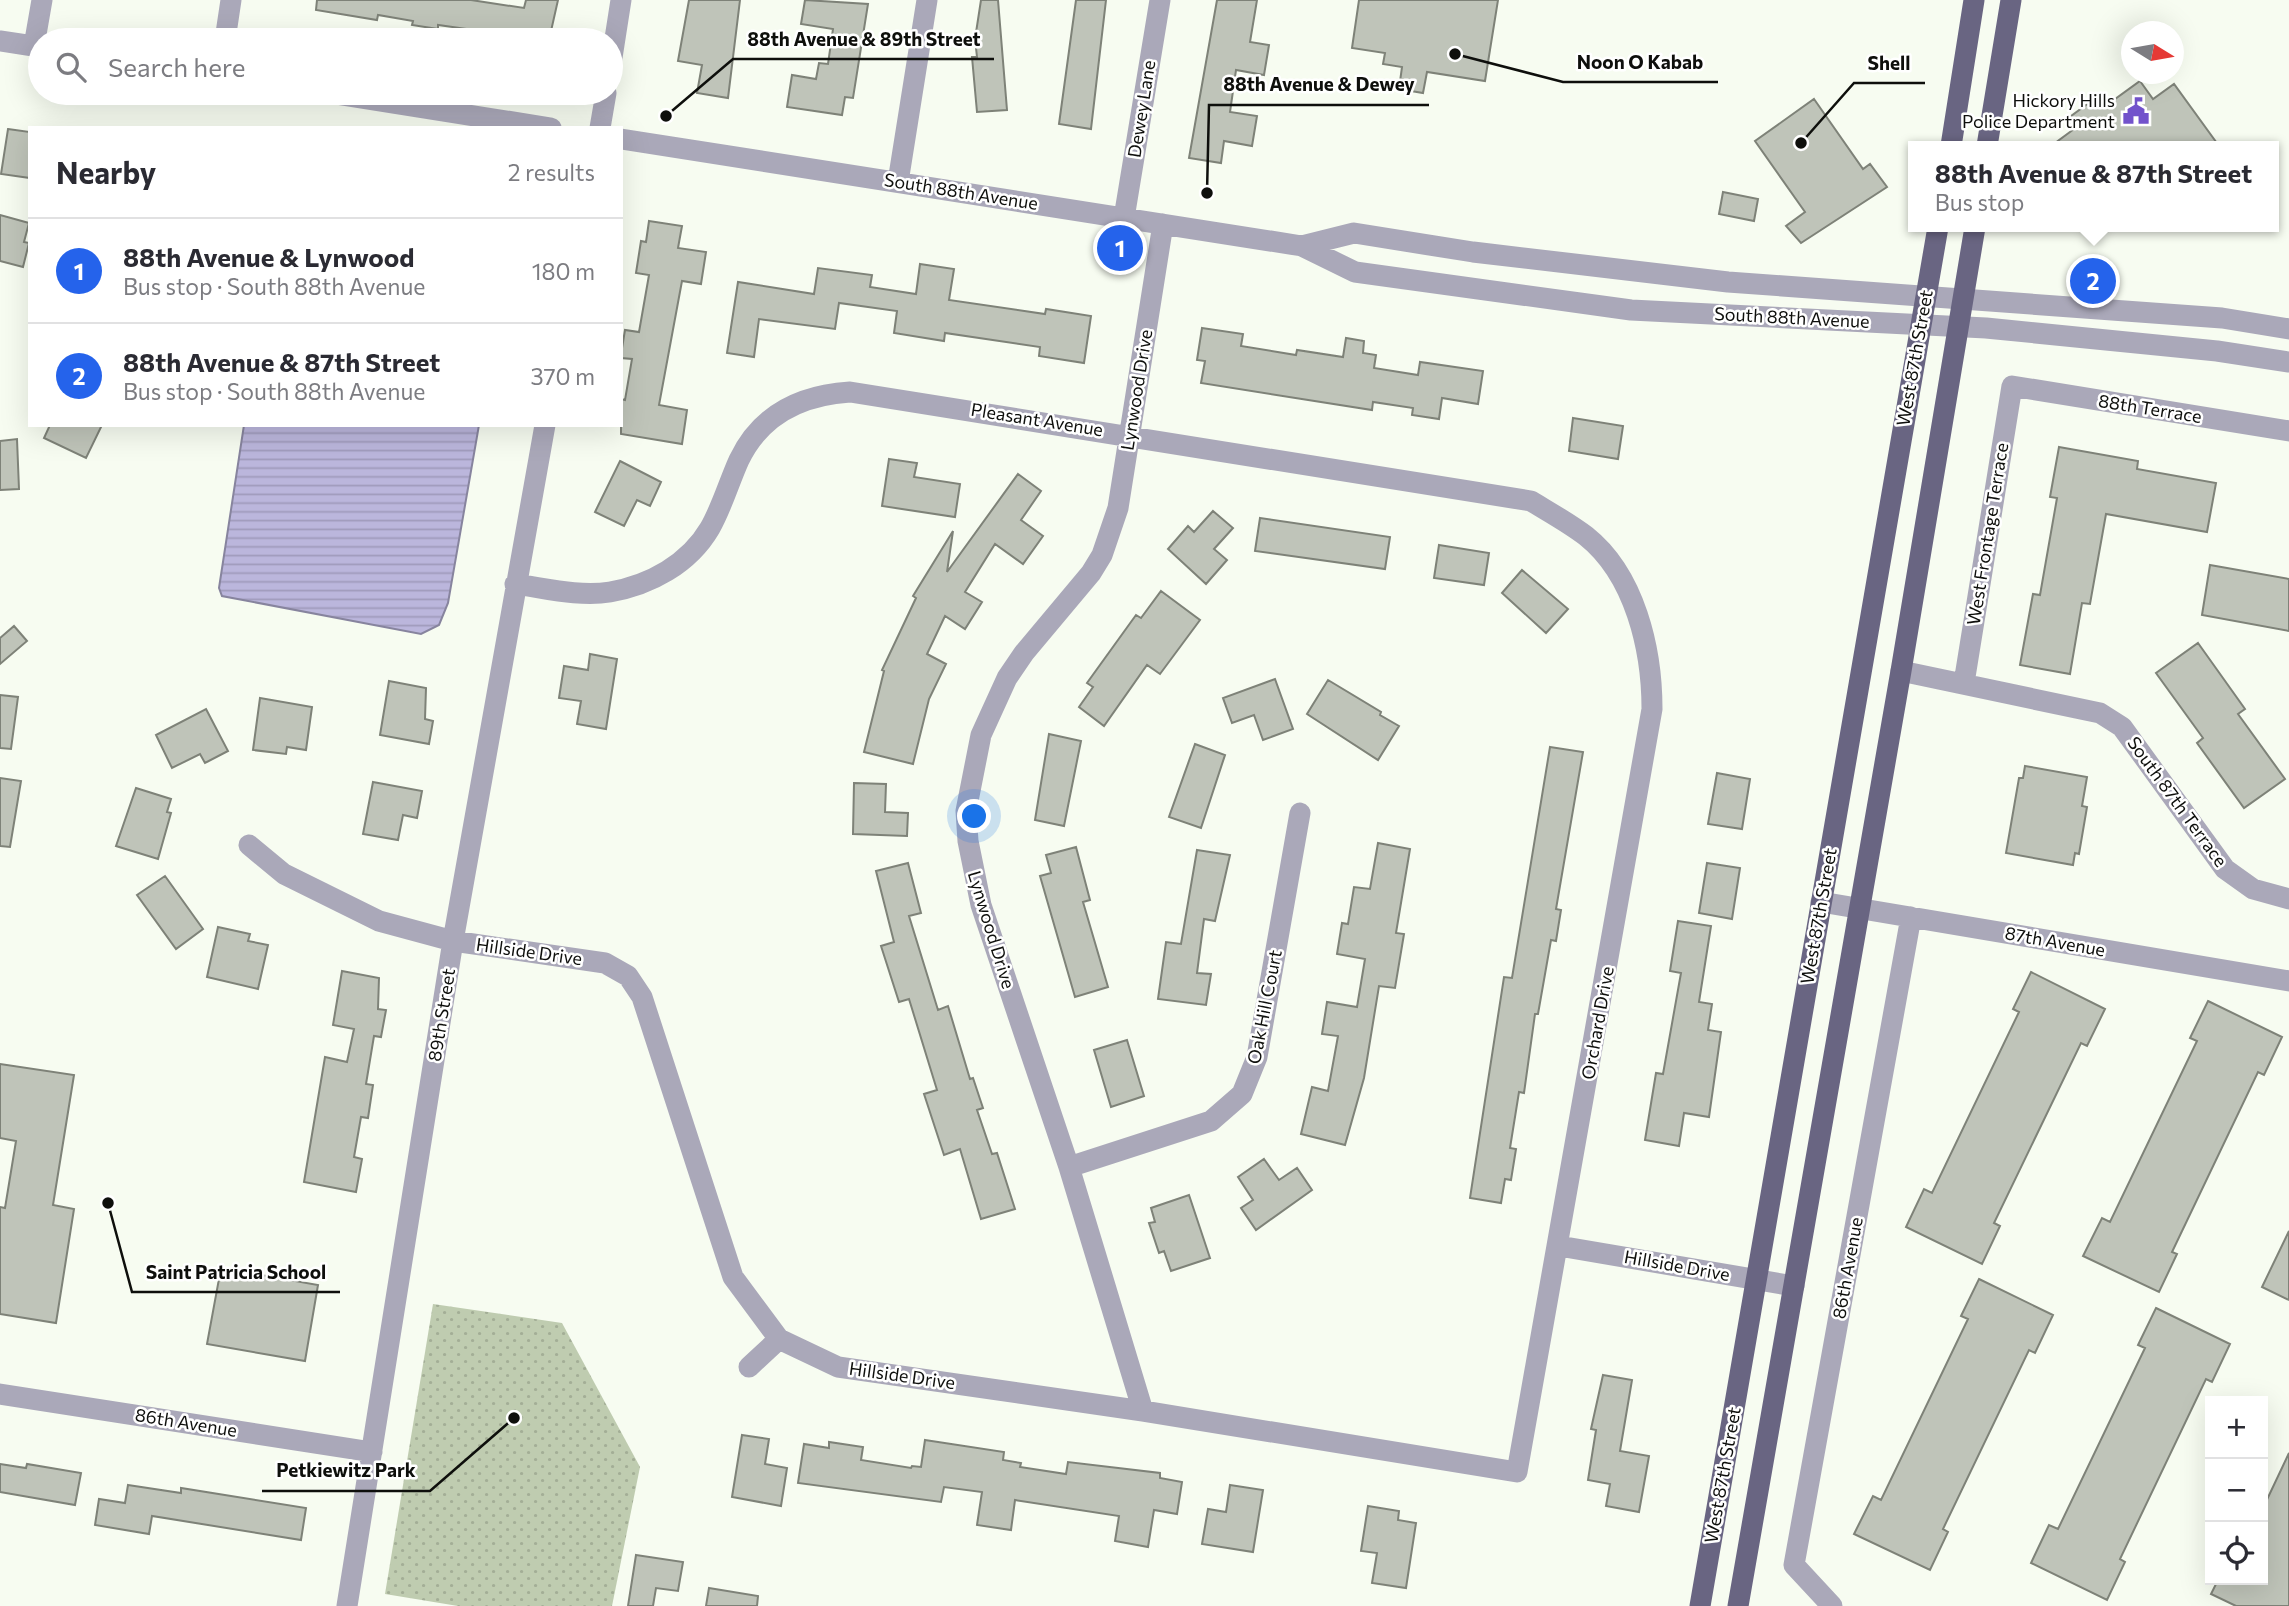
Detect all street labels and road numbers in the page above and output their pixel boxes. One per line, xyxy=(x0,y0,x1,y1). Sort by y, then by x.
street label: Dewey Lane xyxy=(1122,59,1160,159)
street label: South 88th Avenue xyxy=(883,168,1040,214)
street label: West 87th Street xyxy=(1891,288,1937,428)
street label: South 88th Avenue xyxy=(1714,302,1870,332)
street label: Lynwood Drive xyxy=(1116,328,1156,452)
street label: 88th Terrace xyxy=(2097,389,2204,427)
street label: Pleasant Avenue xyxy=(969,398,1105,440)
street label: West Frontage Terrace xyxy=(1962,441,2012,627)
street label: South 87th Terrace xyxy=(2123,732,2232,871)
street label: West 87th Street xyxy=(1795,846,1841,986)
street label: Lynwood Drive xyxy=(964,868,1020,991)
street label: 87th Avenue xyxy=(2003,921,2107,961)
street label: Hillside Drive xyxy=(475,933,584,969)
street label: Oak Hill Court xyxy=(1242,948,1286,1066)
street label: Orchard Drive xyxy=(1576,965,1618,1081)
street label: 89th Street xyxy=(423,967,459,1063)
street label: 86th Avenue xyxy=(1827,1215,1867,1320)
street label: Hillside Drive xyxy=(1623,1245,1732,1285)
street label: Hillside Drive xyxy=(848,1357,957,1393)
street label: 86th Avenue xyxy=(134,1403,239,1441)
street label: West 87th Street xyxy=(1699,1405,1745,1545)

